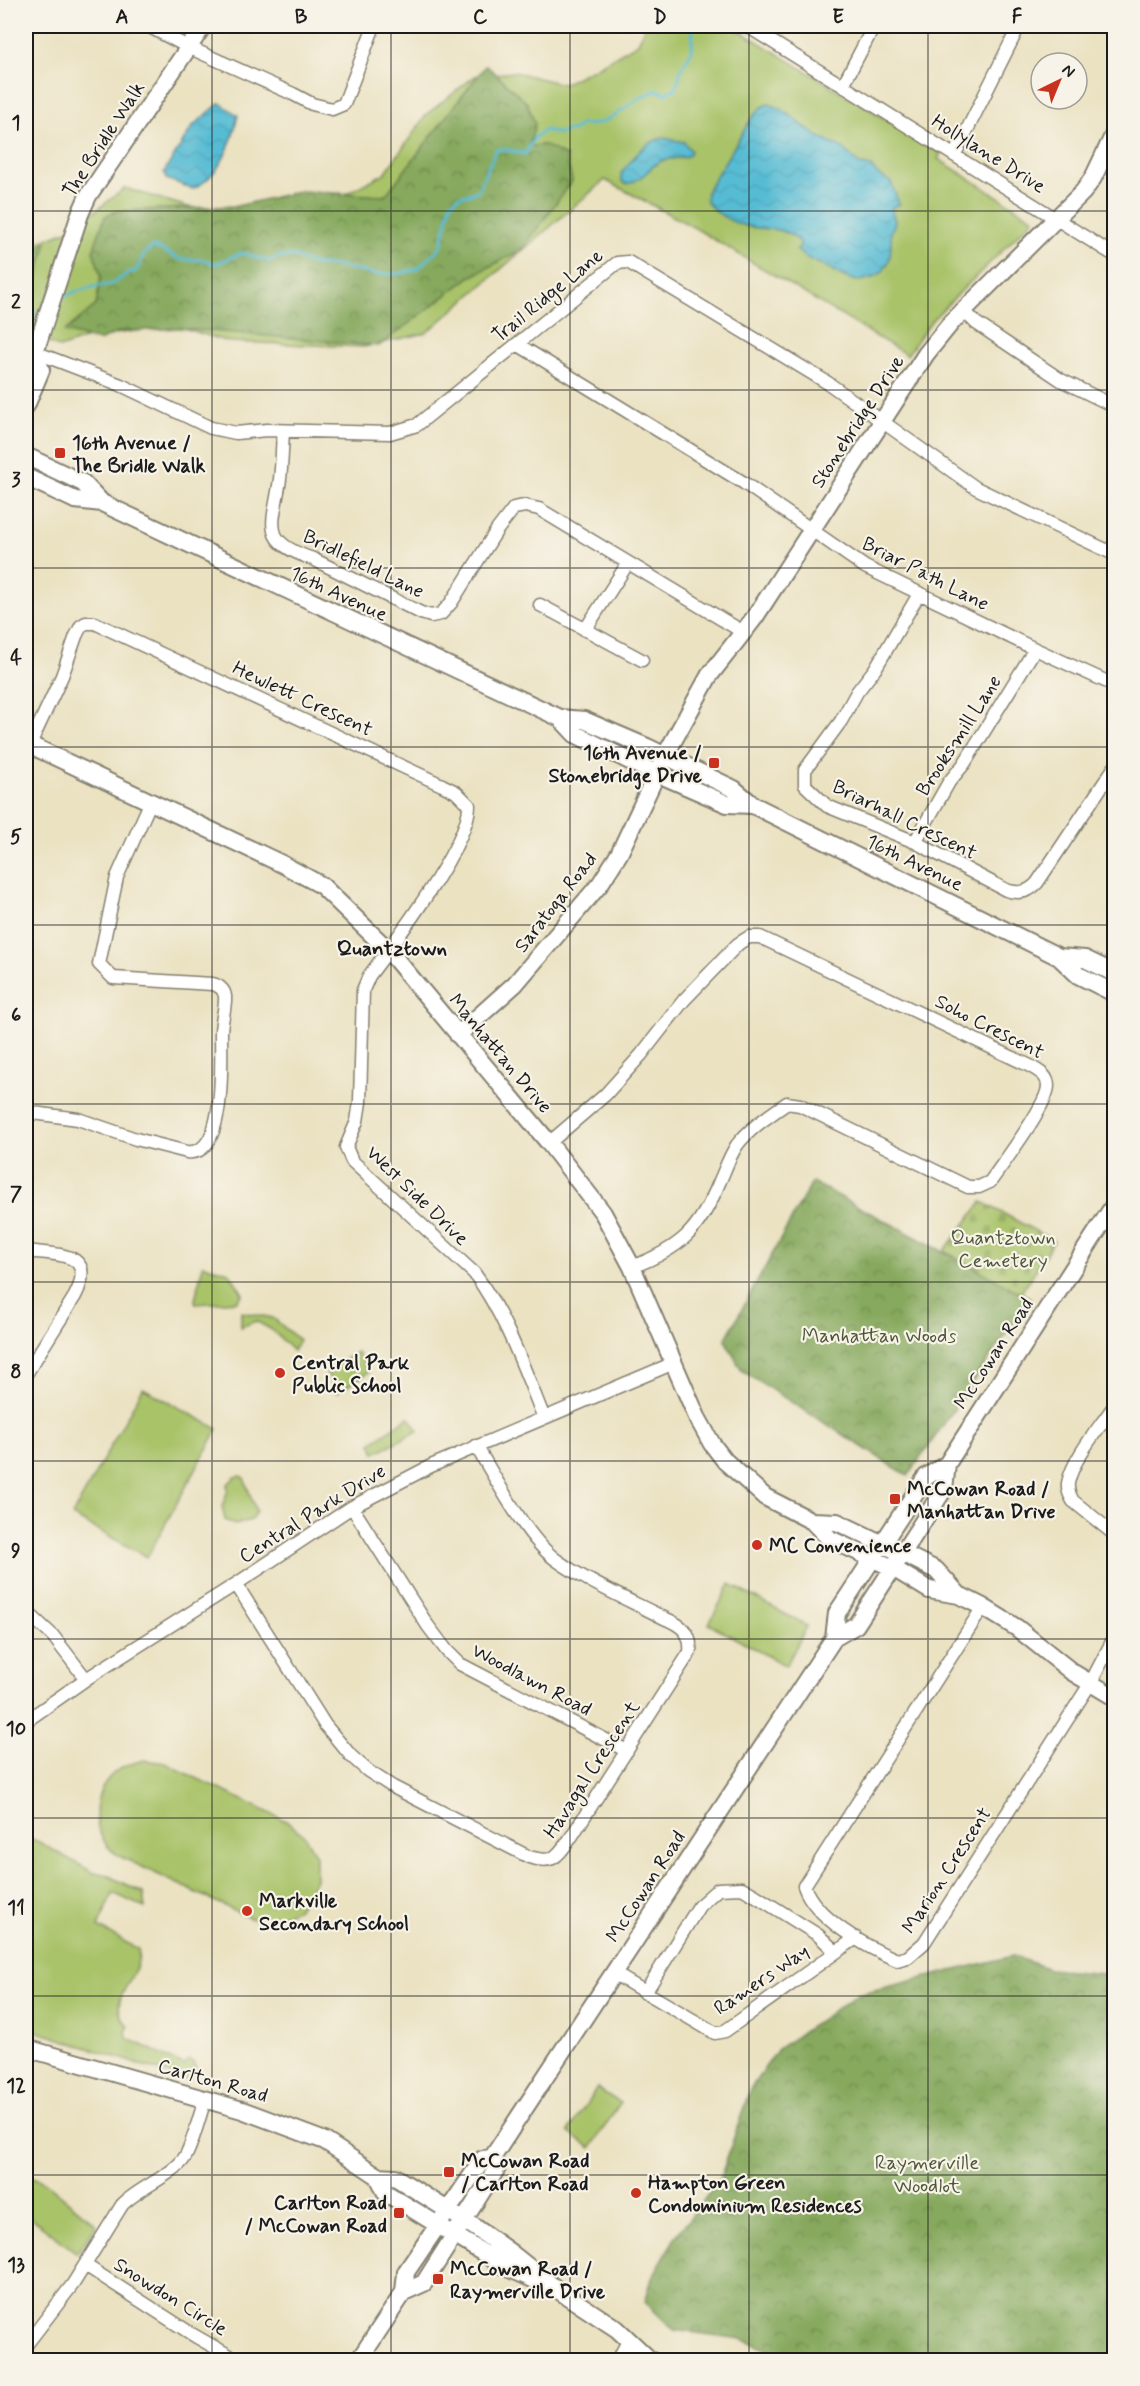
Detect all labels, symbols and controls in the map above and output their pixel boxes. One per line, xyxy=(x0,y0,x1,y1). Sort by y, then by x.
text: A xyxy=(115,4,129,31)
text: B xyxy=(295,4,308,31)
text: C xyxy=(473,4,488,31)
text: D xyxy=(653,4,667,31)
text: E xyxy=(832,4,844,31)
text: F xyxy=(1012,4,1023,31)
north arrow xyxy=(1029,51,1089,111)
text: N xyxy=(1057,60,1079,82)
street label: The Bridle Walk xyxy=(57,76,152,203)
street label: Hollylane Drive xyxy=(926,108,1051,200)
text: 1 xyxy=(12,110,20,137)
street label: Trail Ridge Lane xyxy=(487,243,610,350)
text: 2 xyxy=(11,289,21,316)
street label: Stonebridge Drive xyxy=(805,350,911,494)
place label: 16th Avenue / The Bridle Walk xyxy=(72,430,206,480)
marker: 16th Avenue / The Bridle Walk xyxy=(53,446,67,460)
text: 3 xyxy=(11,467,21,494)
street label: Bridlefield Lane xyxy=(298,523,429,605)
street label: Briar Path Lane xyxy=(857,531,993,618)
street label: 16th Avenue xyxy=(285,560,392,629)
text: 4 xyxy=(10,645,22,672)
street label: Hewlett Crescent xyxy=(228,655,377,744)
street label: Brooksmill Lane xyxy=(910,670,1008,802)
place label: 16th Avenue / Stonebridge Drive xyxy=(548,740,703,790)
marker: 16th Avenue / Stonebridge Drive xyxy=(707,756,721,770)
street label: Briarhall Crescent xyxy=(828,774,981,867)
text: 5 xyxy=(10,824,22,851)
street label: 16th Avenue xyxy=(861,828,968,899)
street label: Saratoga Road xyxy=(508,847,604,959)
district label: Quantztown xyxy=(337,935,447,963)
street label: Manhattan Drive xyxy=(442,988,558,1120)
street label: Soho Crescent xyxy=(930,988,1049,1066)
text: 6 xyxy=(11,1002,21,1029)
street label: West Side Drive xyxy=(360,1140,474,1252)
text: 7 xyxy=(10,1181,22,1208)
park label: Quantztown Cemetery xyxy=(950,1225,1056,1275)
street label: McCowan Road xyxy=(948,1293,1041,1415)
park label: Manhattan Woods xyxy=(802,1323,956,1350)
place label: Central Park Public School xyxy=(292,1350,410,1400)
text: 8 xyxy=(10,1359,22,1386)
marker: Central Park Public School xyxy=(273,1366,287,1380)
street label: Central Park Drive xyxy=(234,1458,391,1570)
place label: McCowan Road / Manhattan Drive xyxy=(907,1476,1056,1526)
marker: McCowan Road / Manhattan Drive xyxy=(888,1492,902,1506)
place label: MC Convenience xyxy=(769,1533,911,1560)
text: 9 xyxy=(11,1538,21,1565)
marker: MC Convenience xyxy=(750,1538,764,1552)
street label: Woodlawn Road xyxy=(467,1637,596,1723)
street label: Havagal Crescent xyxy=(538,1696,648,1844)
text: 10 xyxy=(6,1716,26,1743)
street label: Marion Crescent xyxy=(896,1802,998,1939)
street label: McCowan Road xyxy=(600,1826,693,1948)
place label: Markville Secondary School xyxy=(259,1888,409,1938)
text: 11 xyxy=(7,1895,25,1922)
marker: Markville Secondary School xyxy=(240,1904,254,1918)
street label: Ramers Way xyxy=(709,1938,815,2022)
street label: Carlton Road xyxy=(154,2053,271,2110)
text: 12 xyxy=(6,2073,26,2100)
place label: McCowan Road / Carlton Road xyxy=(461,2148,589,2198)
park label: Raymerville Woodlot xyxy=(875,2150,979,2200)
marker: McCowan Road / Carlton Road xyxy=(442,2165,456,2179)
place label: Hampton Green Condominium Residences xyxy=(648,2170,862,2220)
marker: Hampton Green Condominium Residences xyxy=(629,2186,643,2200)
place label: Carlton Road / McCowan Road xyxy=(244,2190,387,2240)
marker: Carlton Road / McCowan Road xyxy=(392,2206,406,2220)
text: 13 xyxy=(7,2252,25,2279)
street label: Snowdon Circle xyxy=(108,2252,232,2343)
place label: McCowan Road / Raymerville Drive xyxy=(450,2256,606,2306)
marker: McCowan Road / Raymerville Drive xyxy=(431,2272,445,2286)

